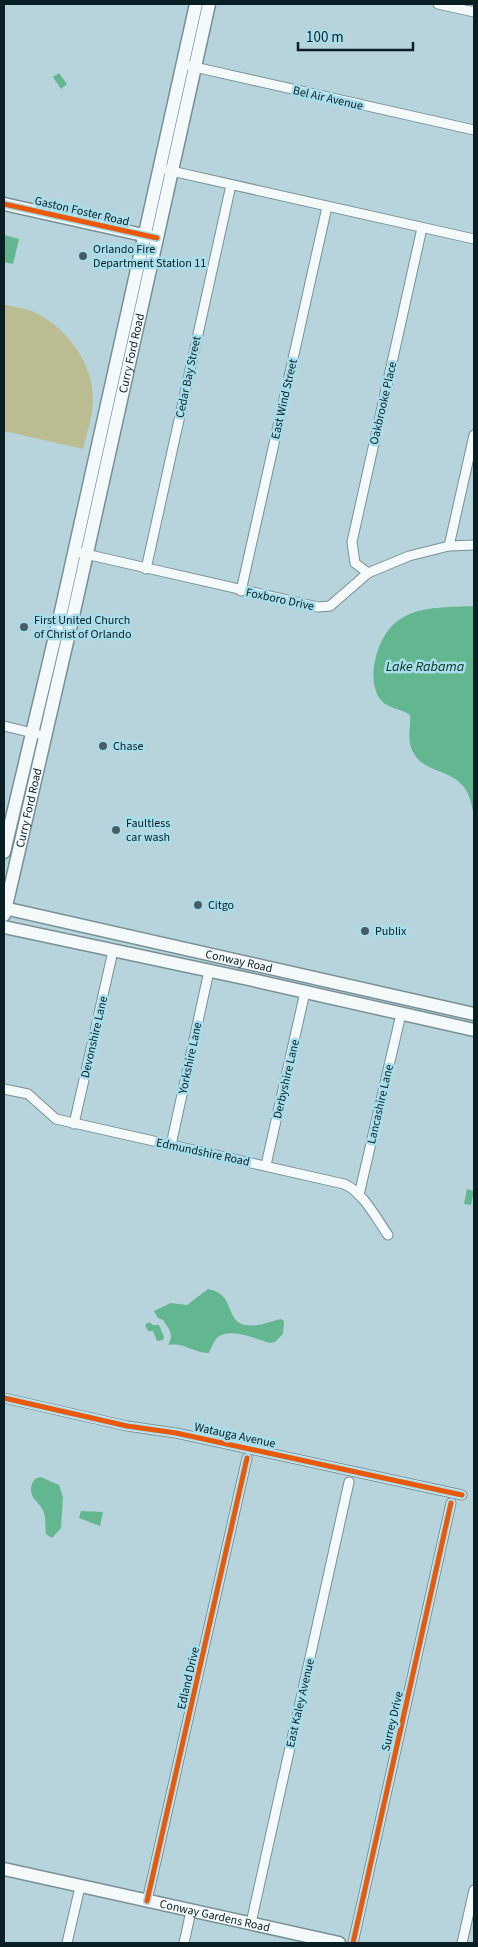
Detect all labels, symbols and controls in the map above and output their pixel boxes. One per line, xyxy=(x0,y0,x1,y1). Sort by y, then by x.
scale bar xyxy=(298,20,413,52)
text: 100 m xyxy=(306,27,344,48)
street label: Bel Air Avenue xyxy=(291,82,365,115)
street label: Gaston Foster Road xyxy=(33,192,131,231)
place label: Orlando Fire Department Station 11 xyxy=(93,241,206,272)
marker: Orlando Fire Department Station 11 xyxy=(77,250,89,262)
street label: Curry Ford Road xyxy=(115,312,149,395)
street label: Cedar Bay Street xyxy=(172,335,205,420)
street label: East Wind Street xyxy=(267,357,302,441)
street label: Oakbrooke Place xyxy=(366,360,401,446)
street label: Foxboro Drive xyxy=(244,584,316,615)
place label: First United Church of Christ of Orlando xyxy=(34,612,131,643)
marker: First United Church of Christ of Orlando xyxy=(18,621,30,633)
water label: Lake Rabama xyxy=(386,657,465,677)
place label: Chase xyxy=(113,738,143,755)
marker: Chase xyxy=(97,740,109,752)
street label: Curry Ford Road xyxy=(12,766,47,849)
place label: Faultless car wash xyxy=(126,815,170,846)
marker: Faultless car wash xyxy=(110,824,122,836)
place label: Citgo xyxy=(208,897,234,914)
marker: Citgo xyxy=(192,899,204,911)
place label: Publix xyxy=(375,923,407,940)
marker: Publix xyxy=(359,925,371,937)
street label: Conway Road xyxy=(204,946,274,977)
street label: Devonshire Lane xyxy=(77,995,112,1080)
street label: Yorkshire Lane xyxy=(174,1021,206,1097)
street label: Derbyshire Lane xyxy=(269,1038,304,1120)
street label: Lancashire Lane xyxy=(363,1063,398,1146)
street label: Edmundshire Road xyxy=(155,1134,251,1171)
street label: Watauga Avenue xyxy=(193,1419,277,1452)
street label: Edland Drive xyxy=(173,1645,204,1711)
street label: East Kaley Avenue xyxy=(282,1657,319,1749)
street label: Surrey Drive xyxy=(377,1689,408,1753)
street label: Conway Gardens Road xyxy=(158,1896,272,1937)

